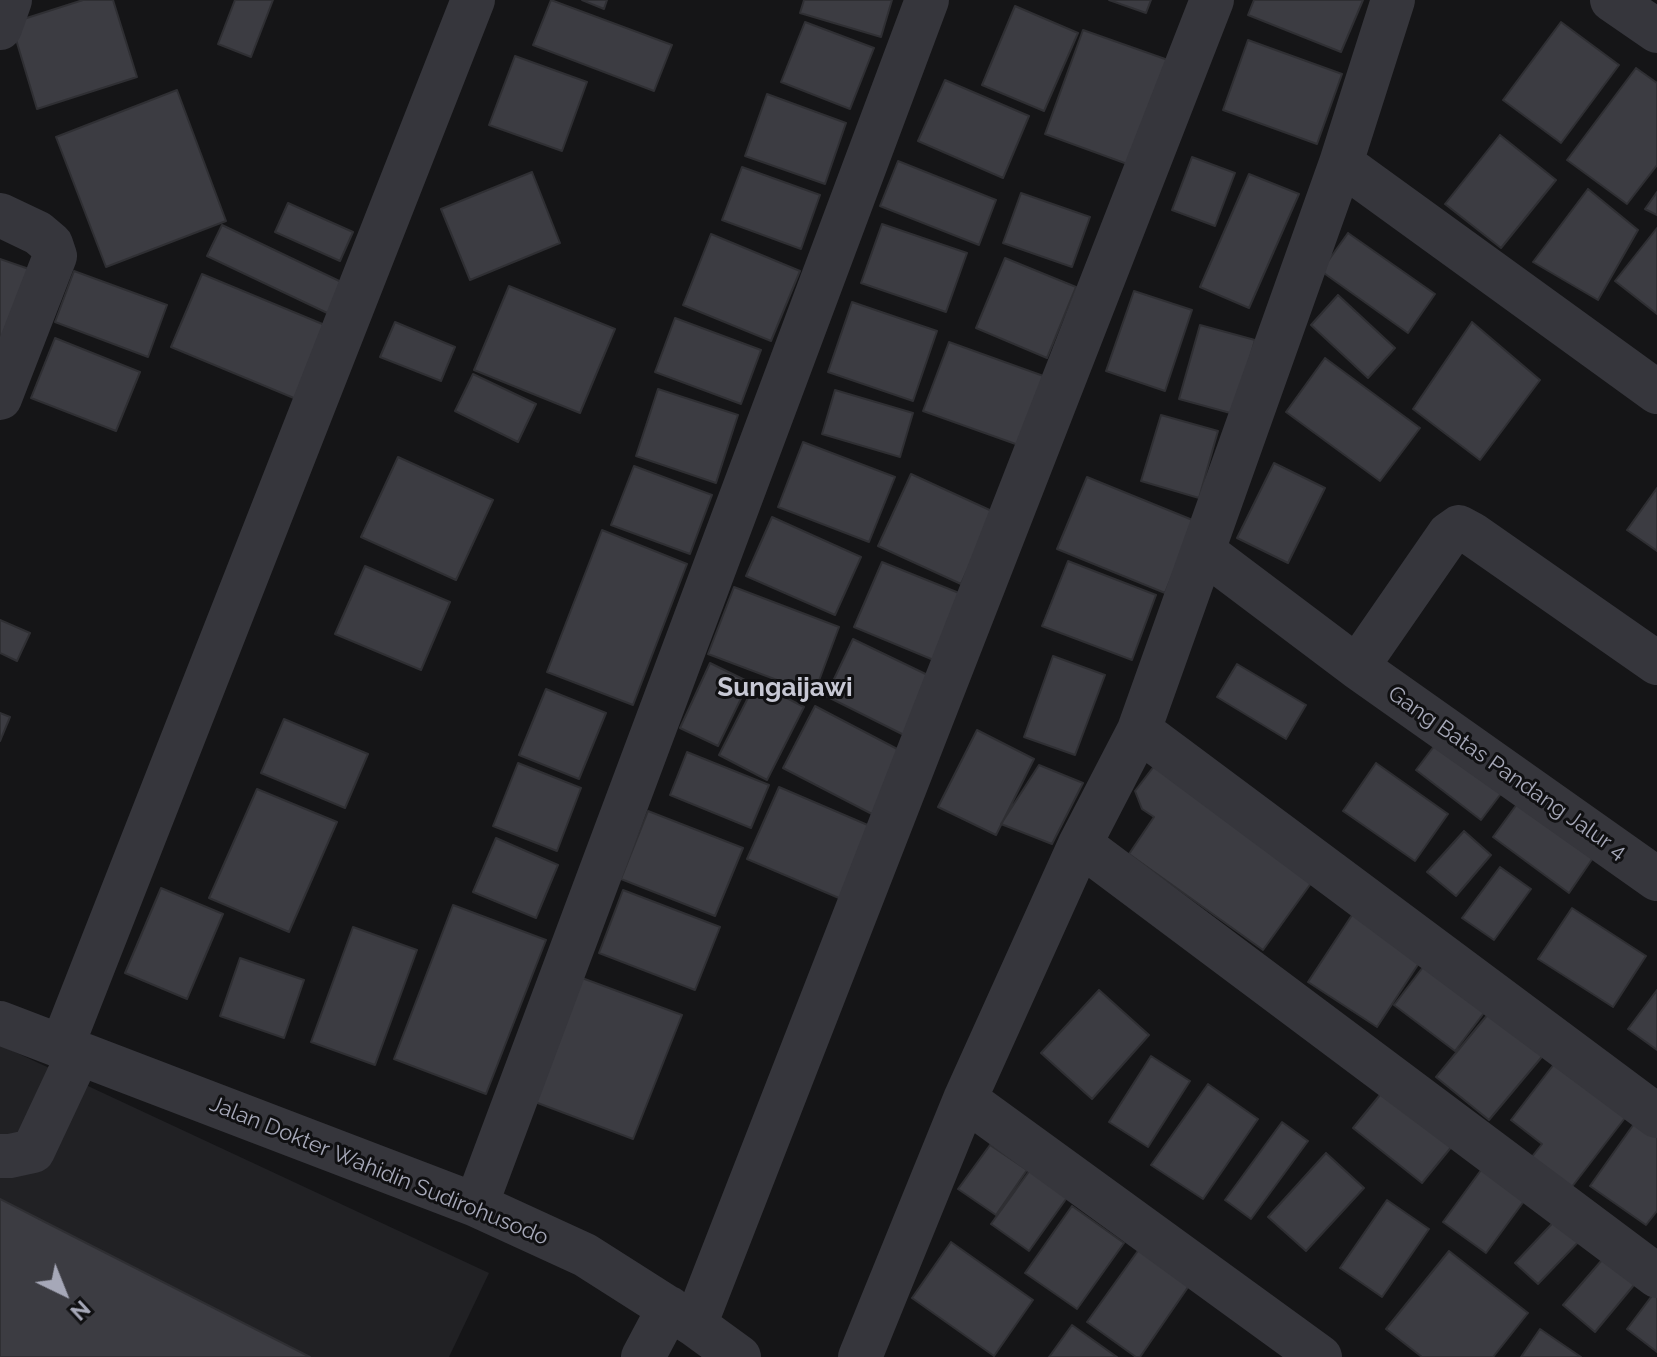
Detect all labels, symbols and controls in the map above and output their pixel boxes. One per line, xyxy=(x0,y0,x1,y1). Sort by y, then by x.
district label: Sungaijawi xyxy=(717,672,853,704)
street label: Gang Batas Pandang Jalur 4 xyxy=(1383,681,1631,865)
street label: Jalan Dokter Wahidin Sudirohusodo xyxy=(206,1091,552,1251)
north arrow xyxy=(24,1253,104,1333)
text: N xyxy=(65,1295,95,1326)

